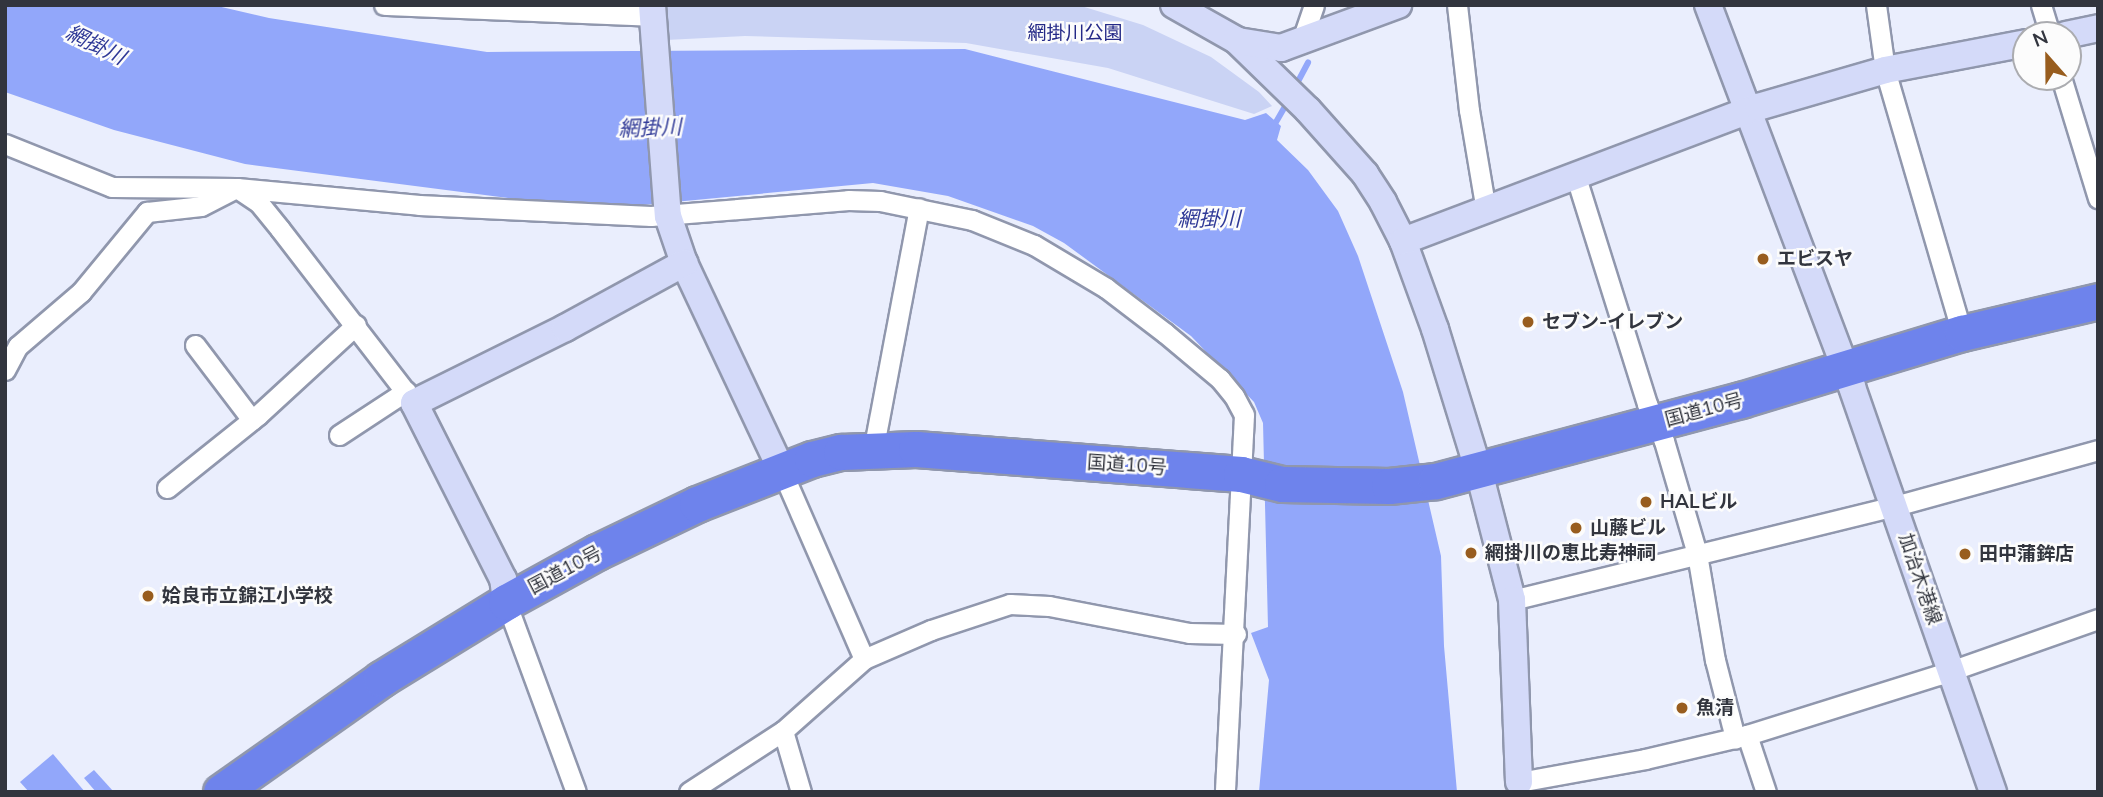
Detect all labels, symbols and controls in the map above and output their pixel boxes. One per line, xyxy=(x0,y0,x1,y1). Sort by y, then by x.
water label: 網掛川 xyxy=(62,19,130,69)
north arrow xyxy=(2012,21,2082,91)
park label: 網掛川公園 xyxy=(1028,22,1122,44)
text: N xyxy=(2029,24,2051,52)
water label: 網掛川 xyxy=(618,113,682,141)
water label: 網掛川 xyxy=(1178,205,1240,231)
place label: エビスヤ xyxy=(1777,248,1853,270)
marker: エビスヤ xyxy=(1755,251,1771,267)
place label: セブン-イレブン xyxy=(1542,311,1683,333)
marker: セブン-イレブン xyxy=(1520,314,1536,330)
street label: 国道10号 xyxy=(1663,389,1745,431)
street label: 国道10号 xyxy=(1086,451,1168,479)
place label: HALビル xyxy=(1660,491,1738,513)
marker: HALビル xyxy=(1638,494,1654,510)
place label: 山藤ビル xyxy=(1590,517,1666,539)
marker: 山藤ビル xyxy=(1568,520,1584,536)
street label: 加治木港線 xyxy=(1894,530,1946,628)
street label: 国道10号 xyxy=(524,541,606,599)
place label: 網掛川の恵比寿神祠 xyxy=(1485,542,1656,564)
place label: 田中蒲鉾店 xyxy=(1979,543,2074,565)
marker: 網掛川の恵比寿神祠 xyxy=(1463,545,1479,561)
marker: 田中蒲鉾店 xyxy=(1957,546,1973,562)
place label: 姶良市立錦江小学校 xyxy=(162,585,333,607)
marker: 姶良市立錦江小学校 xyxy=(140,588,156,604)
place label: 魚清 xyxy=(1696,697,1734,719)
marker: 魚清 xyxy=(1674,700,1690,716)

